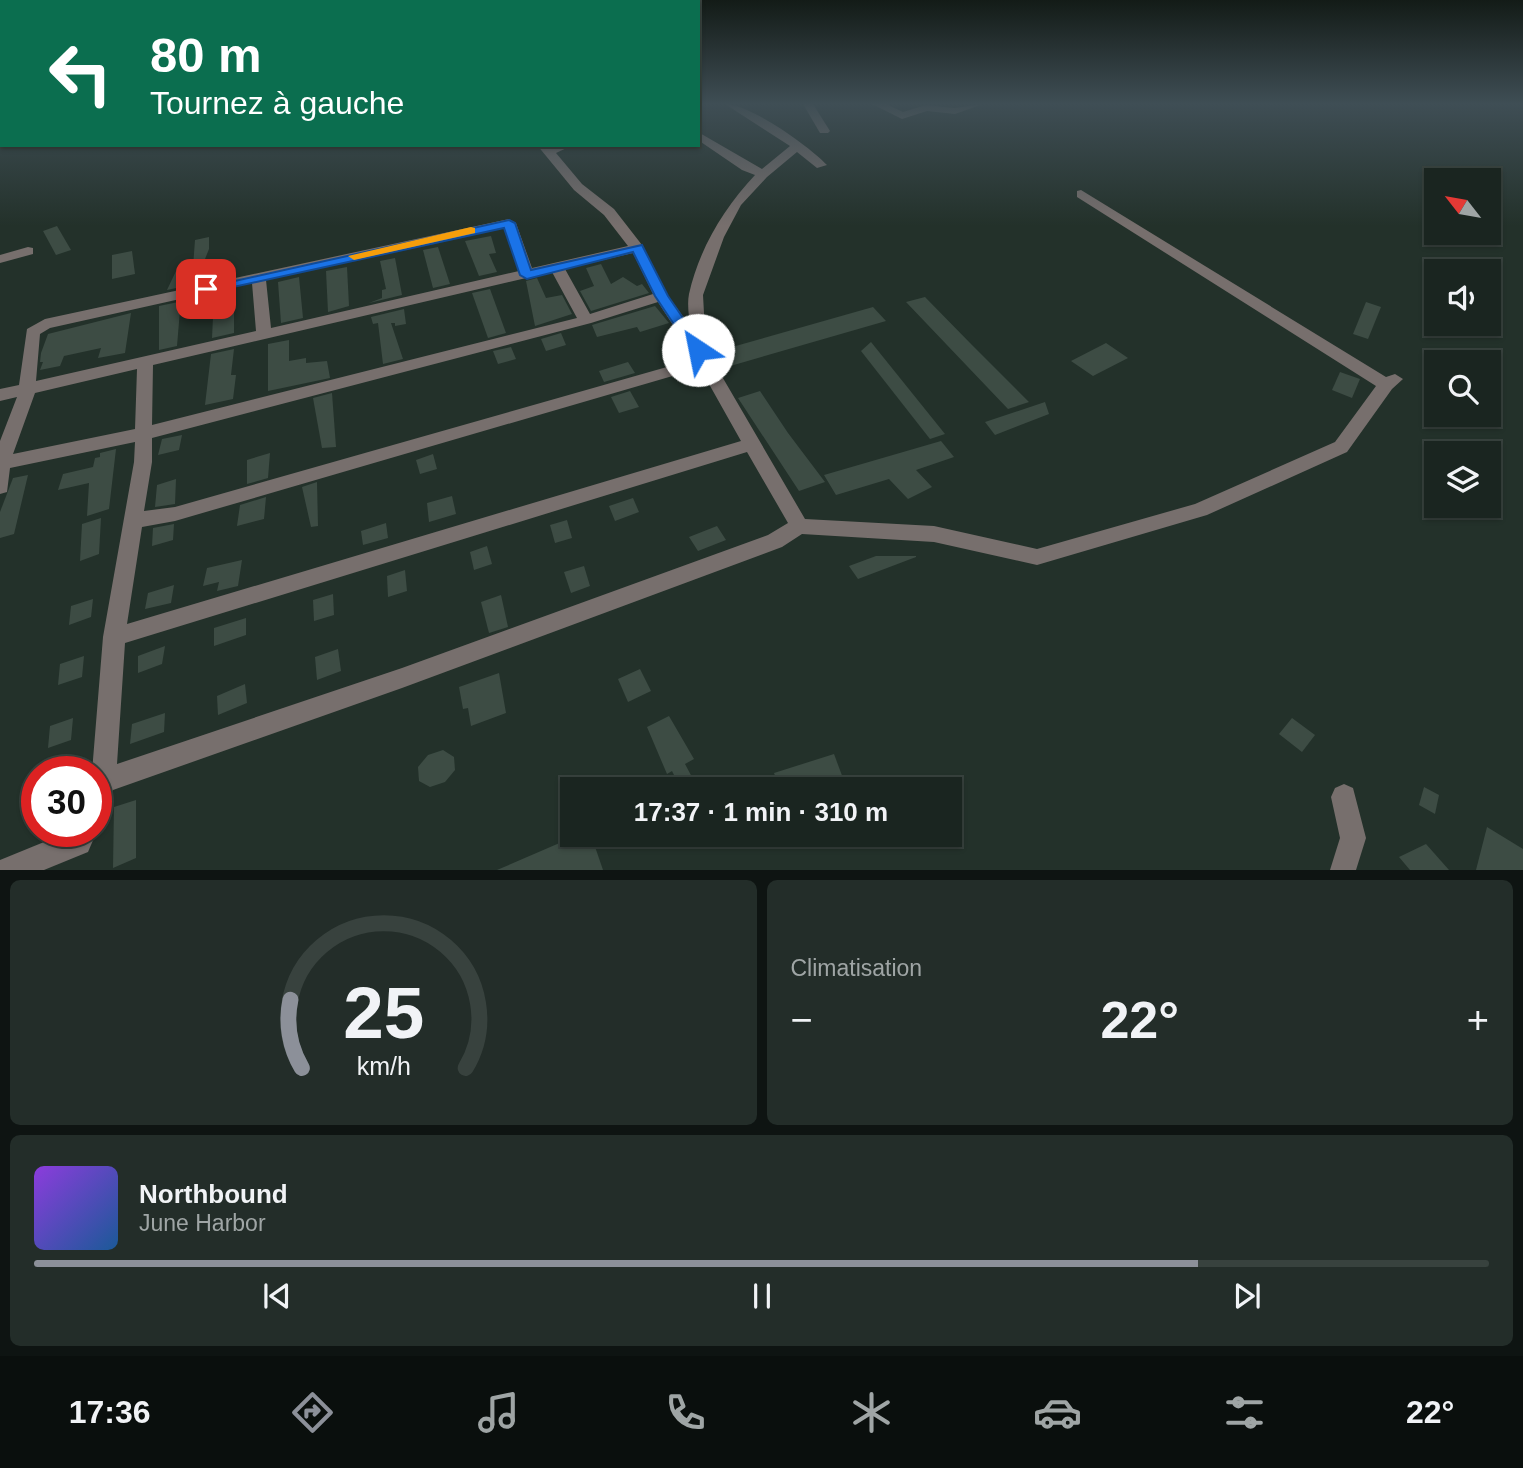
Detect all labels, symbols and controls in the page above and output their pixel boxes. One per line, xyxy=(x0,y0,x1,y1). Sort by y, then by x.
icon: left xyxy=(35,28,126,119)
text: 80 m xyxy=(150,28,262,82)
text: Tournez à gauche xyxy=(150,85,404,121)
north arrow xyxy=(1424,168,1502,245)
map controls xyxy=(1424,168,1501,518)
pin xyxy=(176,259,236,319)
button: sound xyxy=(1424,259,1501,336)
icon: arrive xyxy=(187,270,225,308)
position arrow xyxy=(661,313,735,387)
button: search xyxy=(1424,350,1501,427)
button: layers xyxy=(1424,441,1501,518)
speed limit sign: 30 xyxy=(21,756,112,847)
text: 17:37 · 1 min · 310 m xyxy=(634,797,888,827)
text: Climatisation xyxy=(791,955,922,981)
text: 25 xyxy=(343,973,424,1054)
text: 22° xyxy=(1100,991,1179,1049)
text: − xyxy=(791,999,813,1041)
text: + xyxy=(1467,999,1489,1041)
text: km/h xyxy=(356,1052,410,1080)
text: Northbound xyxy=(139,1179,288,1209)
text: June Harbor xyxy=(139,1210,266,1236)
icon: previous xyxy=(258,1277,296,1315)
icon: pause xyxy=(743,1277,781,1315)
icon: next xyxy=(1228,1277,1266,1315)
icon: directions xyxy=(288,1388,337,1437)
icon: music xyxy=(474,1388,523,1437)
icon: phone xyxy=(661,1388,710,1437)
icon: climate xyxy=(847,1388,896,1437)
icon: car xyxy=(1033,1388,1082,1437)
icon: filters xyxy=(1220,1388,1269,1437)
text: 17:36 xyxy=(69,1394,151,1430)
text: 22° xyxy=(1406,1394,1454,1430)

